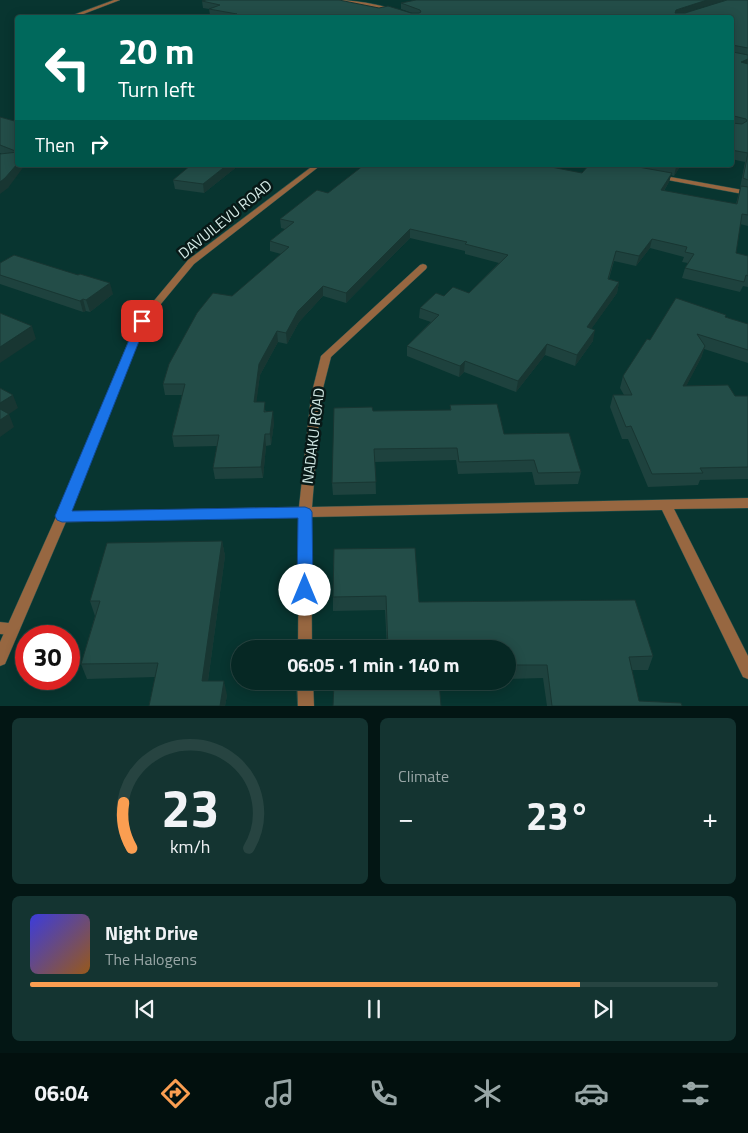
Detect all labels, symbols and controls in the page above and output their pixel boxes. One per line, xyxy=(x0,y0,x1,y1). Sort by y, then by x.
text: 20 m xyxy=(118,24,194,78)
icon: left xyxy=(35,35,100,100)
text: Turn left xyxy=(118,72,195,106)
text: Then xyxy=(35,130,75,159)
icon: right xyxy=(85,130,113,158)
street label: DAVUILEVU ROAD xyxy=(173,174,277,264)
pin xyxy=(121,300,163,342)
icon: arrive xyxy=(128,307,156,335)
street label: NADAKU ROAD xyxy=(296,387,330,485)
position arrow xyxy=(278,563,330,615)
speed limit sign: 30 xyxy=(15,625,80,690)
text: 06:05 · 1 min · 140 m xyxy=(287,650,460,679)
text: Climate xyxy=(398,764,449,788)
text: 23 xyxy=(161,768,219,847)
text: 23° xyxy=(526,787,590,845)
text: − xyxy=(398,796,414,839)
text: + xyxy=(702,796,718,839)
text: km/h xyxy=(170,833,210,860)
text: Night Drive xyxy=(105,918,198,947)
text: The Halogens xyxy=(105,947,197,971)
icon: previous xyxy=(131,995,159,1023)
icon: pause xyxy=(360,995,388,1023)
icon: next xyxy=(589,995,617,1023)
text: 06:04 xyxy=(35,1076,89,1110)
icon: directions xyxy=(158,1076,193,1111)
icon: music xyxy=(262,1076,297,1111)
icon: phone xyxy=(366,1076,401,1111)
icon: climate xyxy=(470,1076,505,1111)
icon: car xyxy=(574,1076,609,1111)
icon: filters xyxy=(678,1076,713,1111)

